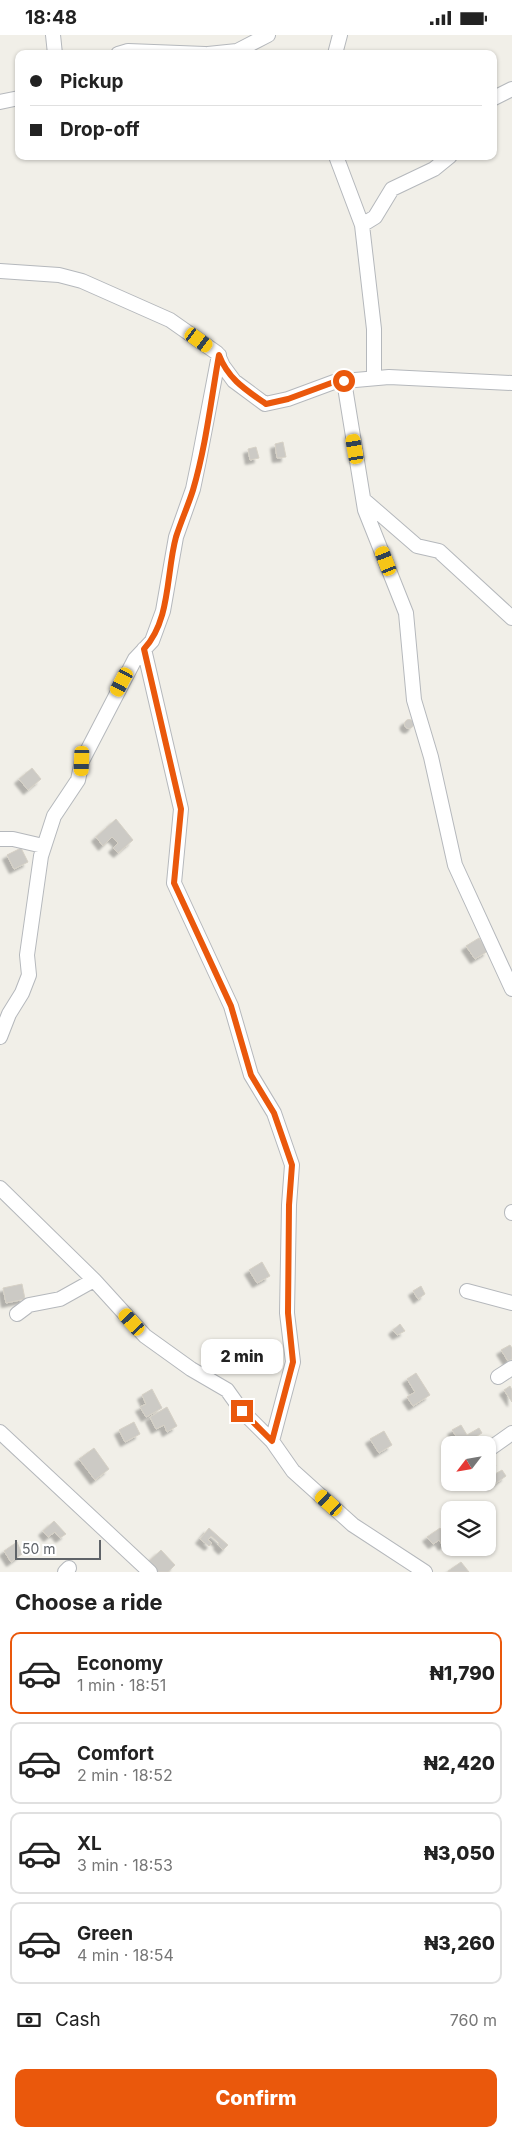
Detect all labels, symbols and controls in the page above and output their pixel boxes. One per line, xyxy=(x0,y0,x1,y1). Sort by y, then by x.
text: 18:48 xyxy=(25,6,77,29)
text: Pickup xyxy=(60,70,123,93)
text: Drop-off xyxy=(60,118,140,141)
car xyxy=(182,325,215,355)
route start xyxy=(333,370,355,392)
car xyxy=(345,433,364,465)
car xyxy=(373,544,398,578)
car xyxy=(108,665,135,699)
car xyxy=(73,746,90,776)
car xyxy=(116,1306,147,1338)
callout: 2 min xyxy=(201,1339,283,1373)
text: 2 min xyxy=(220,1346,264,1366)
route end xyxy=(231,1400,253,1422)
north arrow xyxy=(441,1436,496,1491)
map controls xyxy=(441,1436,496,1556)
car xyxy=(312,1487,345,1519)
button: layers xyxy=(441,1501,496,1556)
scale bar xyxy=(15,1537,101,1560)
text: 50 m xyxy=(22,1540,56,1557)
text: Choose a ride xyxy=(15,1589,163,1615)
icon: car xyxy=(17,1651,62,1696)
text: Economy xyxy=(77,1652,163,1675)
text: ₦1,790 xyxy=(429,1662,495,1685)
text: 1 min · 18:51 xyxy=(77,1675,166,1695)
icon: car xyxy=(17,1741,62,1786)
text: Comfort xyxy=(77,1742,154,1765)
text: ₦2,420 xyxy=(424,1752,495,1775)
text: 2 min · 18:52 xyxy=(77,1765,173,1785)
icon: car xyxy=(17,1831,62,1876)
text: XL xyxy=(77,1832,102,1855)
text: ₦3,050 xyxy=(424,1842,495,1865)
text: 3 min · 18:53 xyxy=(77,1855,173,1875)
icon: car xyxy=(17,1921,62,1966)
text: Green xyxy=(77,1922,133,1945)
text: ₦3,260 xyxy=(424,1932,495,1955)
text: 4 min · 18:54 xyxy=(77,1945,174,1965)
icon: cash xyxy=(15,2006,43,2034)
text: Cash xyxy=(55,2008,101,2031)
text: 760 m xyxy=(450,2010,497,2030)
button: Confirm xyxy=(15,2069,497,2127)

